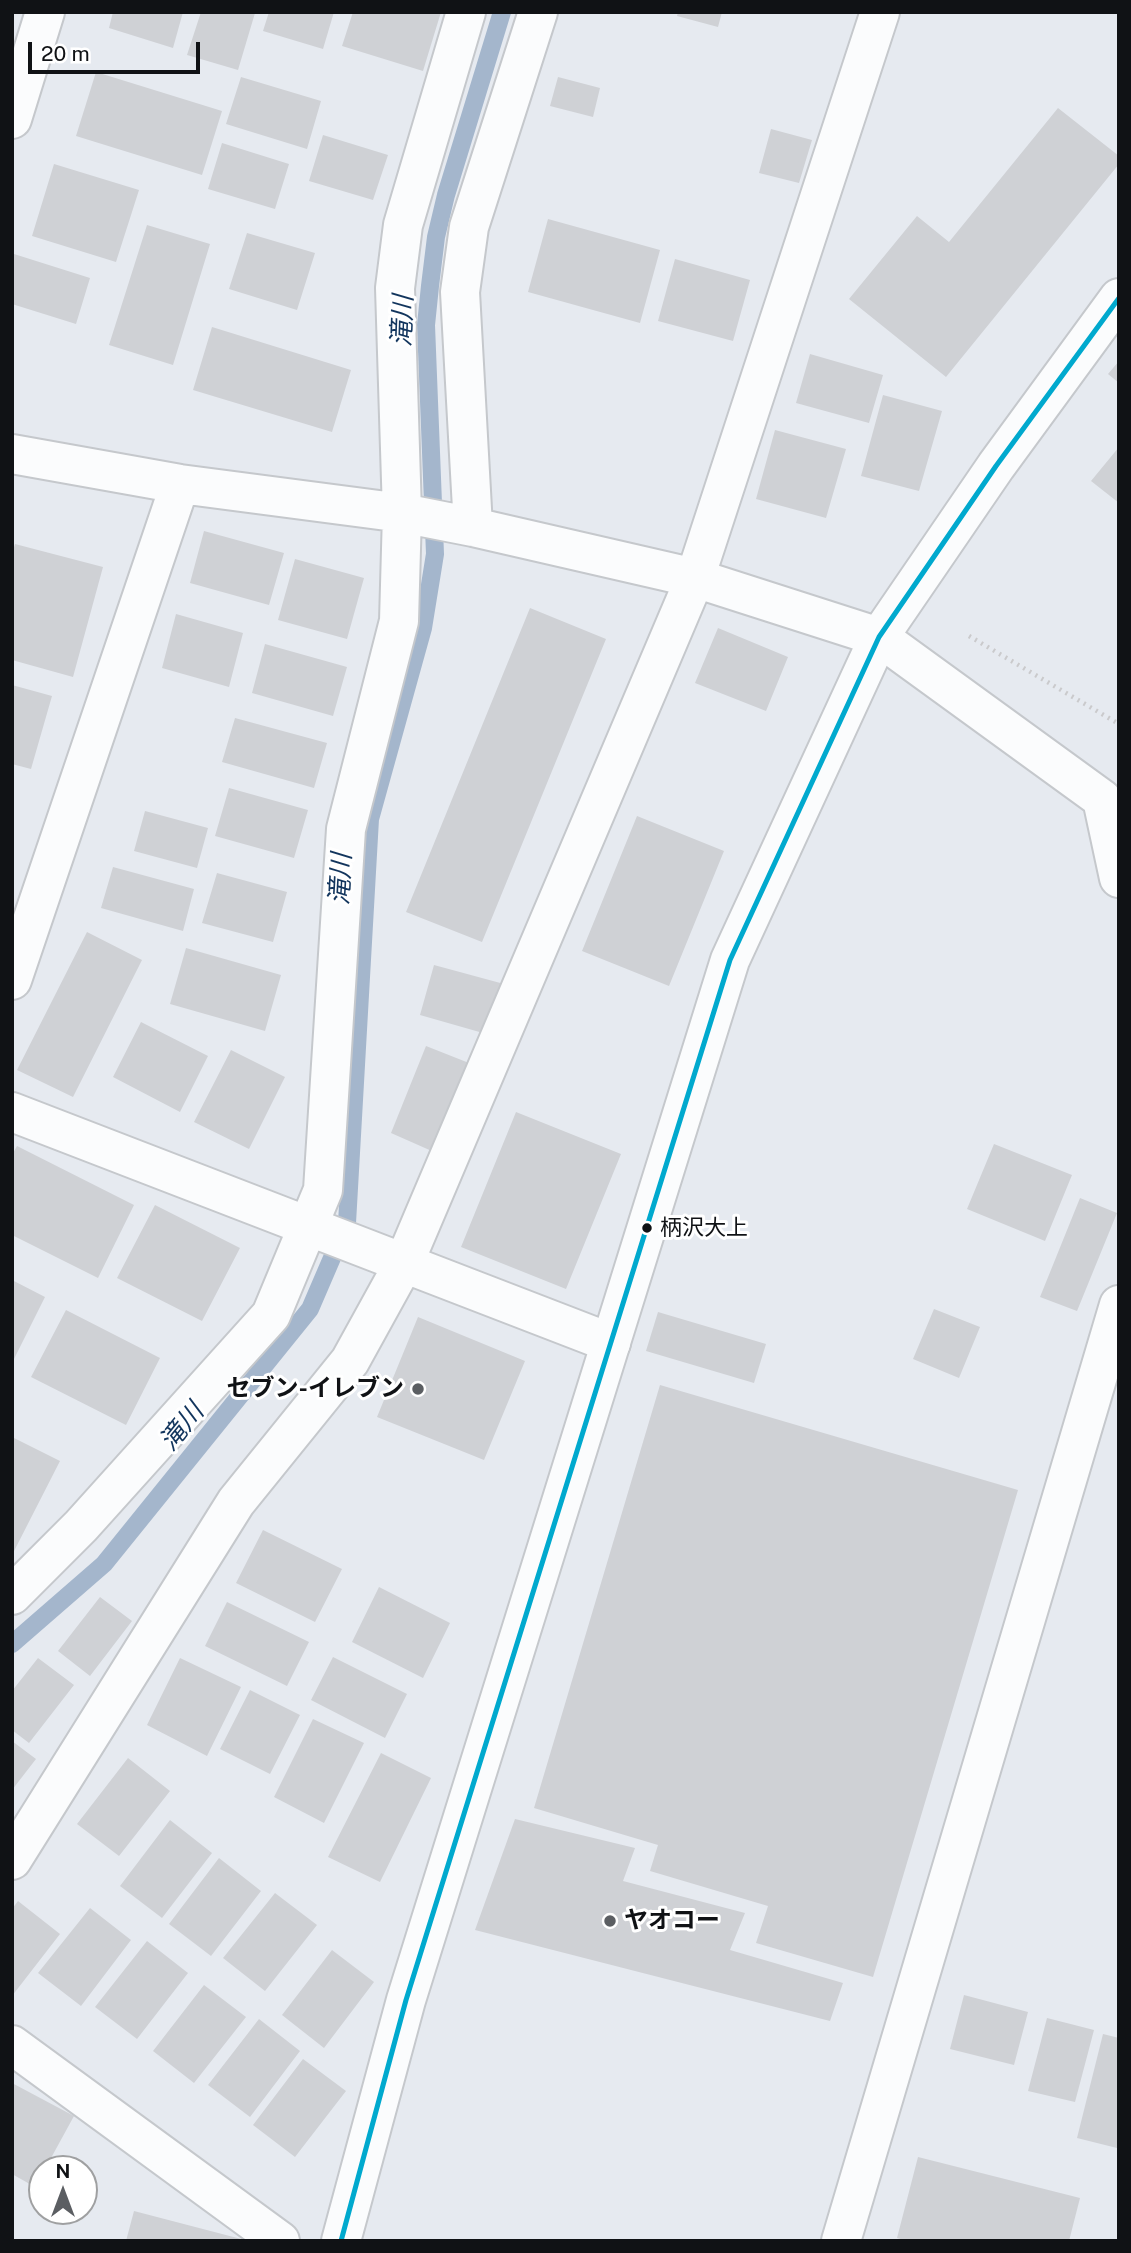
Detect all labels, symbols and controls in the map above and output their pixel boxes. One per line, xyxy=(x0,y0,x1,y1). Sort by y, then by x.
scale bar xyxy=(32,28,203,72)
text: 20 m xyxy=(41,41,90,66)
water label: 滝川 xyxy=(387,294,419,348)
water label: 滝川 xyxy=(324,852,358,906)
place label: 柄沢大上 xyxy=(660,1215,748,1241)
marker: 柄沢大上 xyxy=(640,1221,654,1235)
place label: セブン-イレブン xyxy=(227,1375,404,1403)
marker: セブン-イレブン xyxy=(410,1381,426,1397)
water label: 滝川 xyxy=(154,1397,210,1457)
place label: ヤオコー xyxy=(624,1907,720,1935)
marker: ヤオコー xyxy=(602,1913,618,1929)
north arrow xyxy=(28,2155,98,2225)
text: N xyxy=(56,2160,70,2182)

